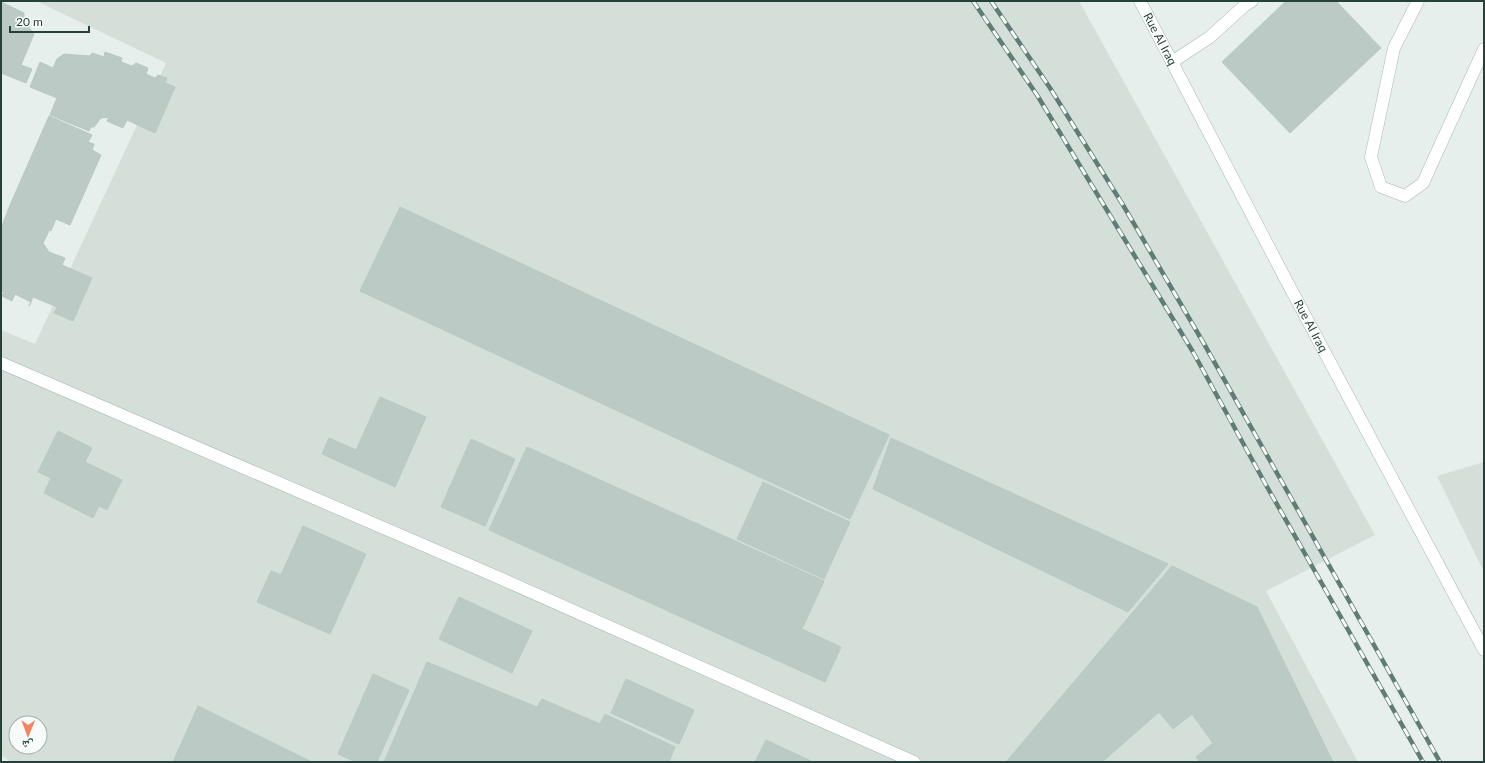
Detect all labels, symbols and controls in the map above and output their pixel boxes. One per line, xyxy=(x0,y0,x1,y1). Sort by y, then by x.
scale bar xyxy=(10,8,89,34)
street label: Rue Al Iraq xyxy=(1140,10,1180,68)
text: 20 m xyxy=(16,14,43,29)
street label: Rue Al Iraq xyxy=(1291,297,1331,355)
north arrow xyxy=(8,715,48,755)
text: ش xyxy=(22,737,34,752)

